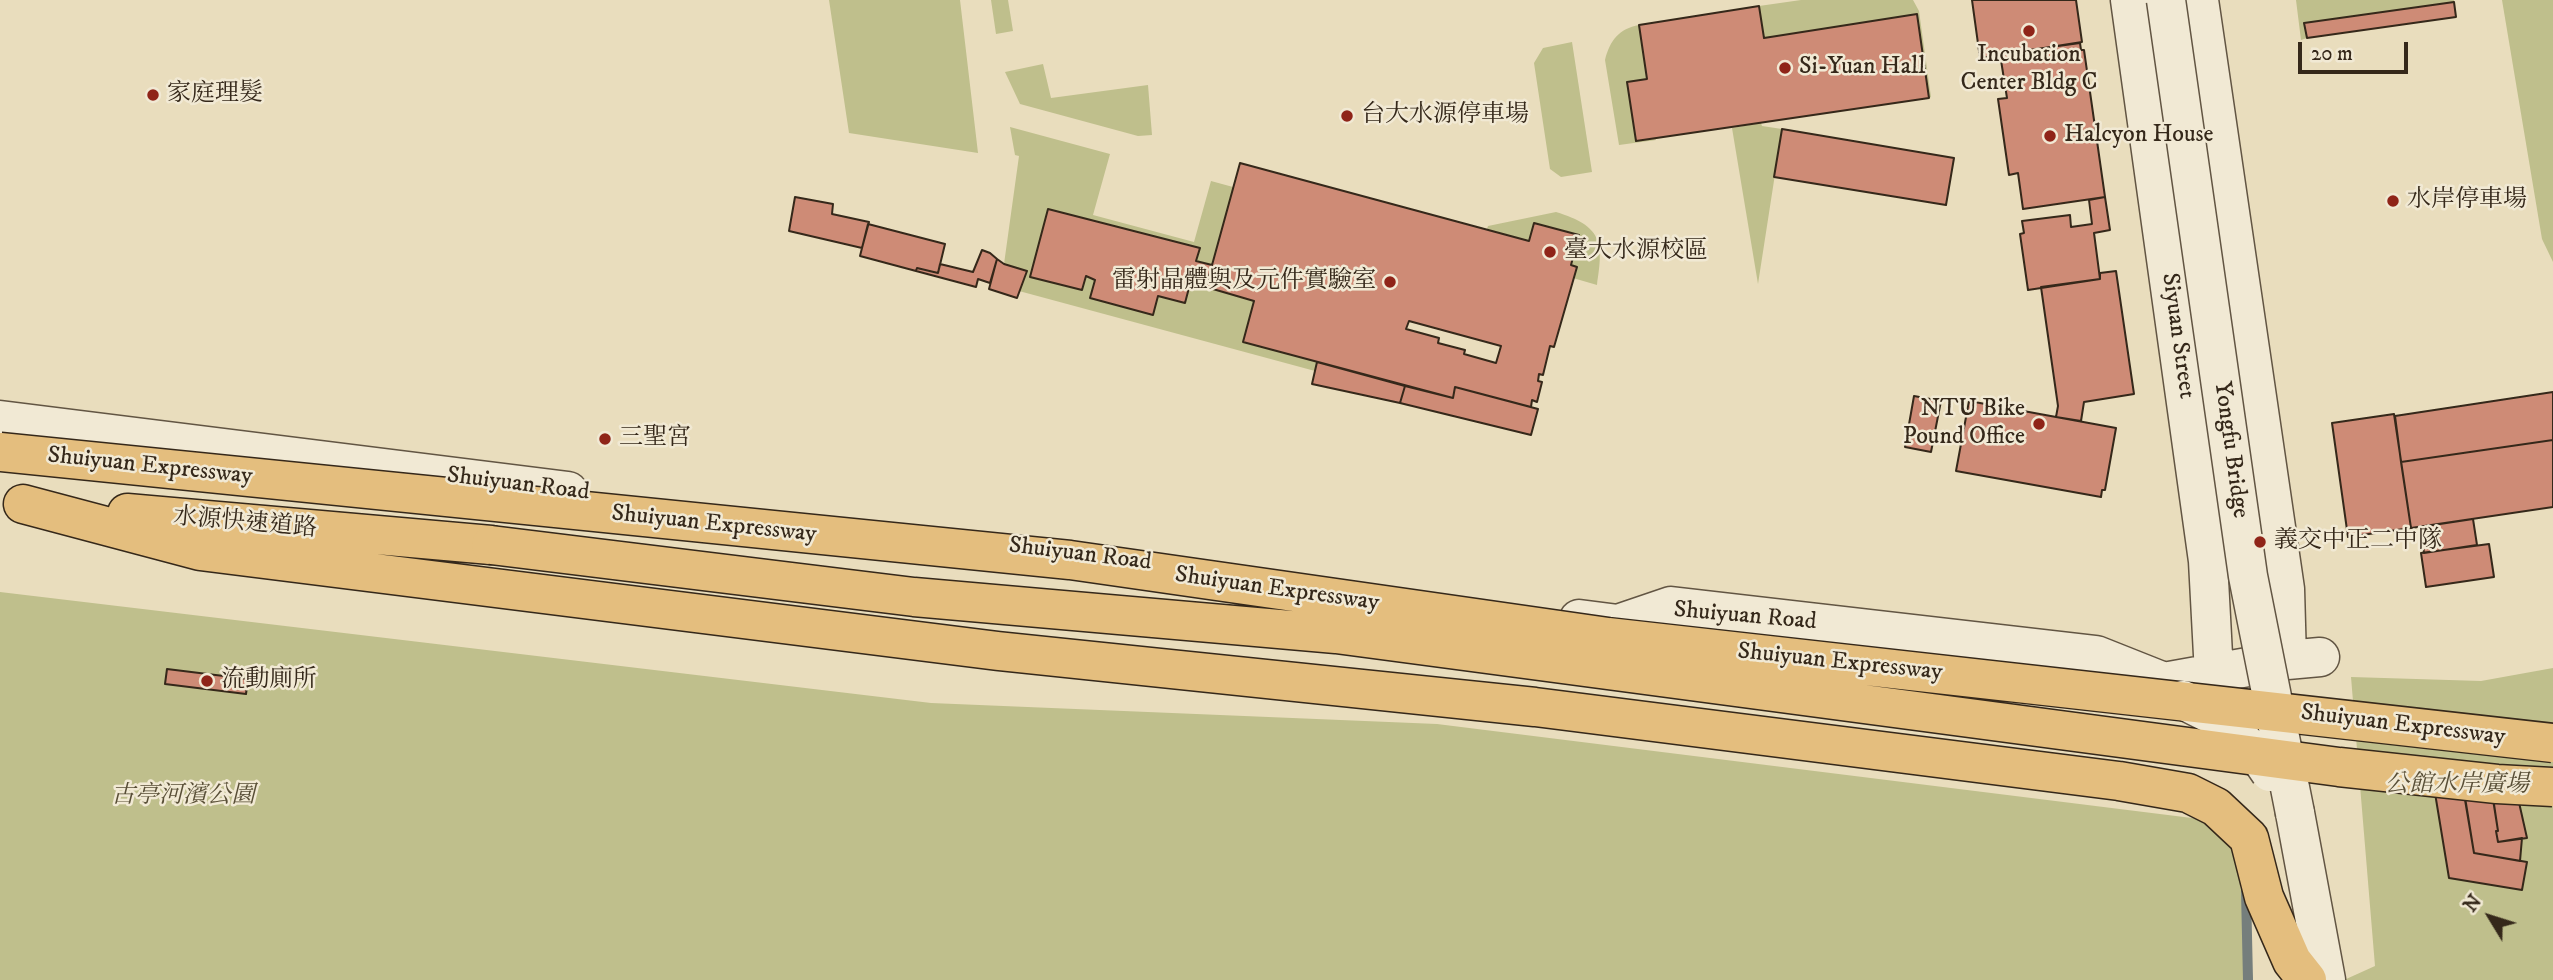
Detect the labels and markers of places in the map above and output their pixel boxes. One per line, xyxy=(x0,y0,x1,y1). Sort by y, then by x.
marker: Incubation Center Bldg C xyxy=(2021,23,2037,39)
place label: Incubation Center Bldg C xyxy=(1960,42,2098,98)
place label: Si-Yuan Hall xyxy=(1799,54,1925,82)
marker: Si-Yuan Hall xyxy=(1777,60,1793,76)
place label: 家庭理髮 xyxy=(167,81,263,109)
marker: 家庭理髮 xyxy=(145,87,161,103)
place label: 台大水源停車場 xyxy=(1361,102,1529,130)
marker: 台大水源停車場 xyxy=(1339,108,1355,124)
place label: Halcyon House xyxy=(2064,122,2213,150)
marker: Halcyon House xyxy=(2042,128,2058,144)
place label: 水岸停車場 xyxy=(2407,187,2527,215)
marker: 水岸停車場 xyxy=(2385,193,2401,209)
place label: 臺大水源校區 xyxy=(1564,238,1708,266)
marker: 臺大水源校區 xyxy=(1542,244,1558,260)
place label: 雷射晶體與及元件實驗室 xyxy=(1112,268,1376,296)
marker: 雷射晶體與及元件實驗室 xyxy=(1382,274,1398,290)
place label: NTU Bike Pound Office xyxy=(1903,396,2025,452)
marker: NTU Bike Pound Office xyxy=(2031,416,2047,432)
place label: 三聖宮 xyxy=(619,425,691,453)
marker: 三聖宮 xyxy=(597,431,613,447)
place label: 義交中正二中隊 xyxy=(2274,528,2442,556)
marker: 義交中正二中隊 xyxy=(2252,534,2268,550)
place label: 流動廁所 xyxy=(221,667,317,695)
marker: 流動廁所 xyxy=(199,673,215,689)

